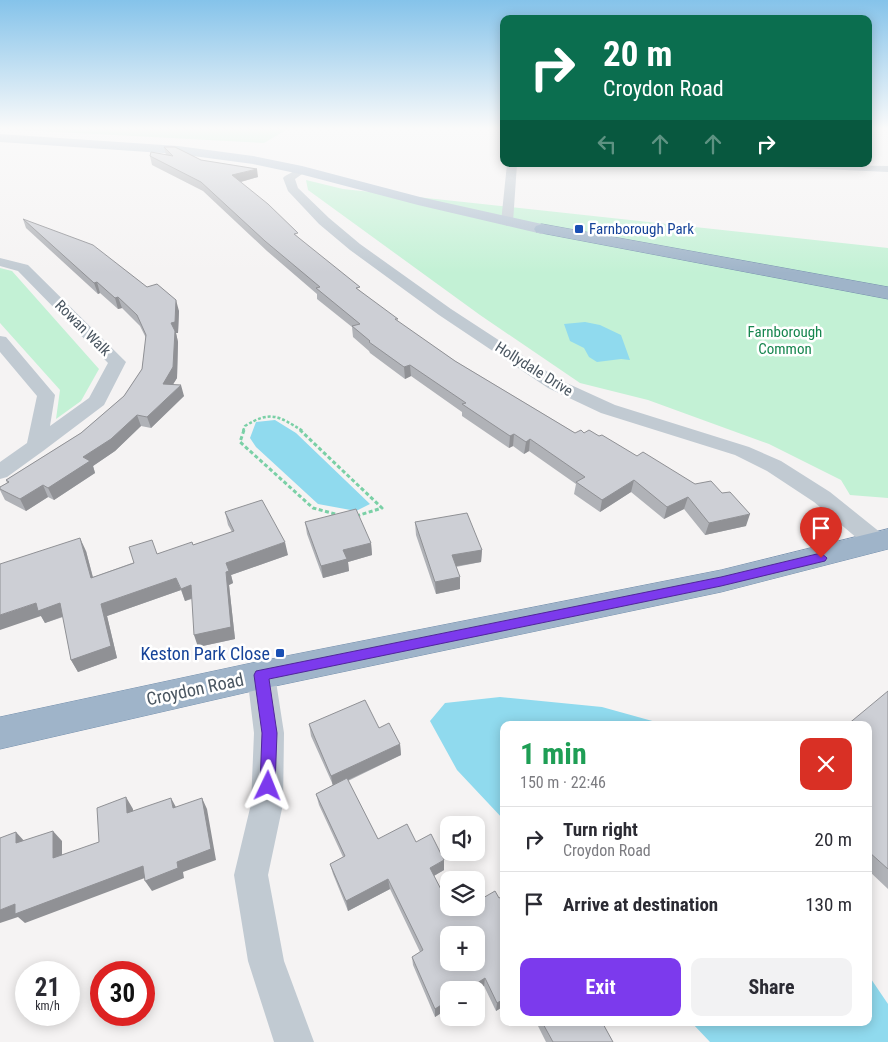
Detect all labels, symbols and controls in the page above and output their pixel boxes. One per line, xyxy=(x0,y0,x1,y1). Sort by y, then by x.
text: 20 m xyxy=(603,34,672,75)
icon: right xyxy=(520,35,585,100)
text: Croydon Road xyxy=(603,76,724,101)
icon: left xyxy=(593,130,621,158)
icon: ahead xyxy=(646,130,674,158)
icon: ahead xyxy=(699,130,727,158)
icon: right xyxy=(752,130,780,158)
place label: Farnborough Park xyxy=(589,220,694,238)
marker: Farnborough Park xyxy=(573,223,585,235)
street label: Rowan Walk xyxy=(51,296,115,360)
park label: Farnborough Common xyxy=(748,323,822,358)
street label: Hollydale Drive xyxy=(492,338,576,400)
pin xyxy=(800,507,842,558)
icon: arrive xyxy=(807,514,835,542)
place label: Keston Park Close xyxy=(140,643,270,664)
marker: Keston Park Close xyxy=(274,647,286,659)
street label: Croydon Road xyxy=(145,668,245,710)
text: 1 min xyxy=(520,736,587,771)
button: close xyxy=(800,738,852,790)
position arrow xyxy=(241,759,293,811)
text: 150 m · 22:46 xyxy=(520,773,606,792)
map controls xyxy=(440,816,485,1026)
button: sound xyxy=(440,816,485,861)
text: Turn right xyxy=(563,818,638,841)
icon: right xyxy=(520,825,548,853)
text: 20 m xyxy=(815,828,852,851)
text: Croydon Road xyxy=(563,841,651,860)
button: layers xyxy=(440,871,485,916)
icon: arrive xyxy=(520,890,548,918)
text: Arrive at destination xyxy=(563,893,718,916)
text: 130 m xyxy=(805,893,852,916)
button: + xyxy=(440,926,485,971)
button: Exit xyxy=(520,958,681,1016)
button: Share xyxy=(691,958,852,1016)
speed limit sign: 30 xyxy=(90,961,155,1026)
text: 21 xyxy=(35,973,60,1002)
button: − xyxy=(440,981,485,1026)
text: km/h xyxy=(35,999,60,1013)

